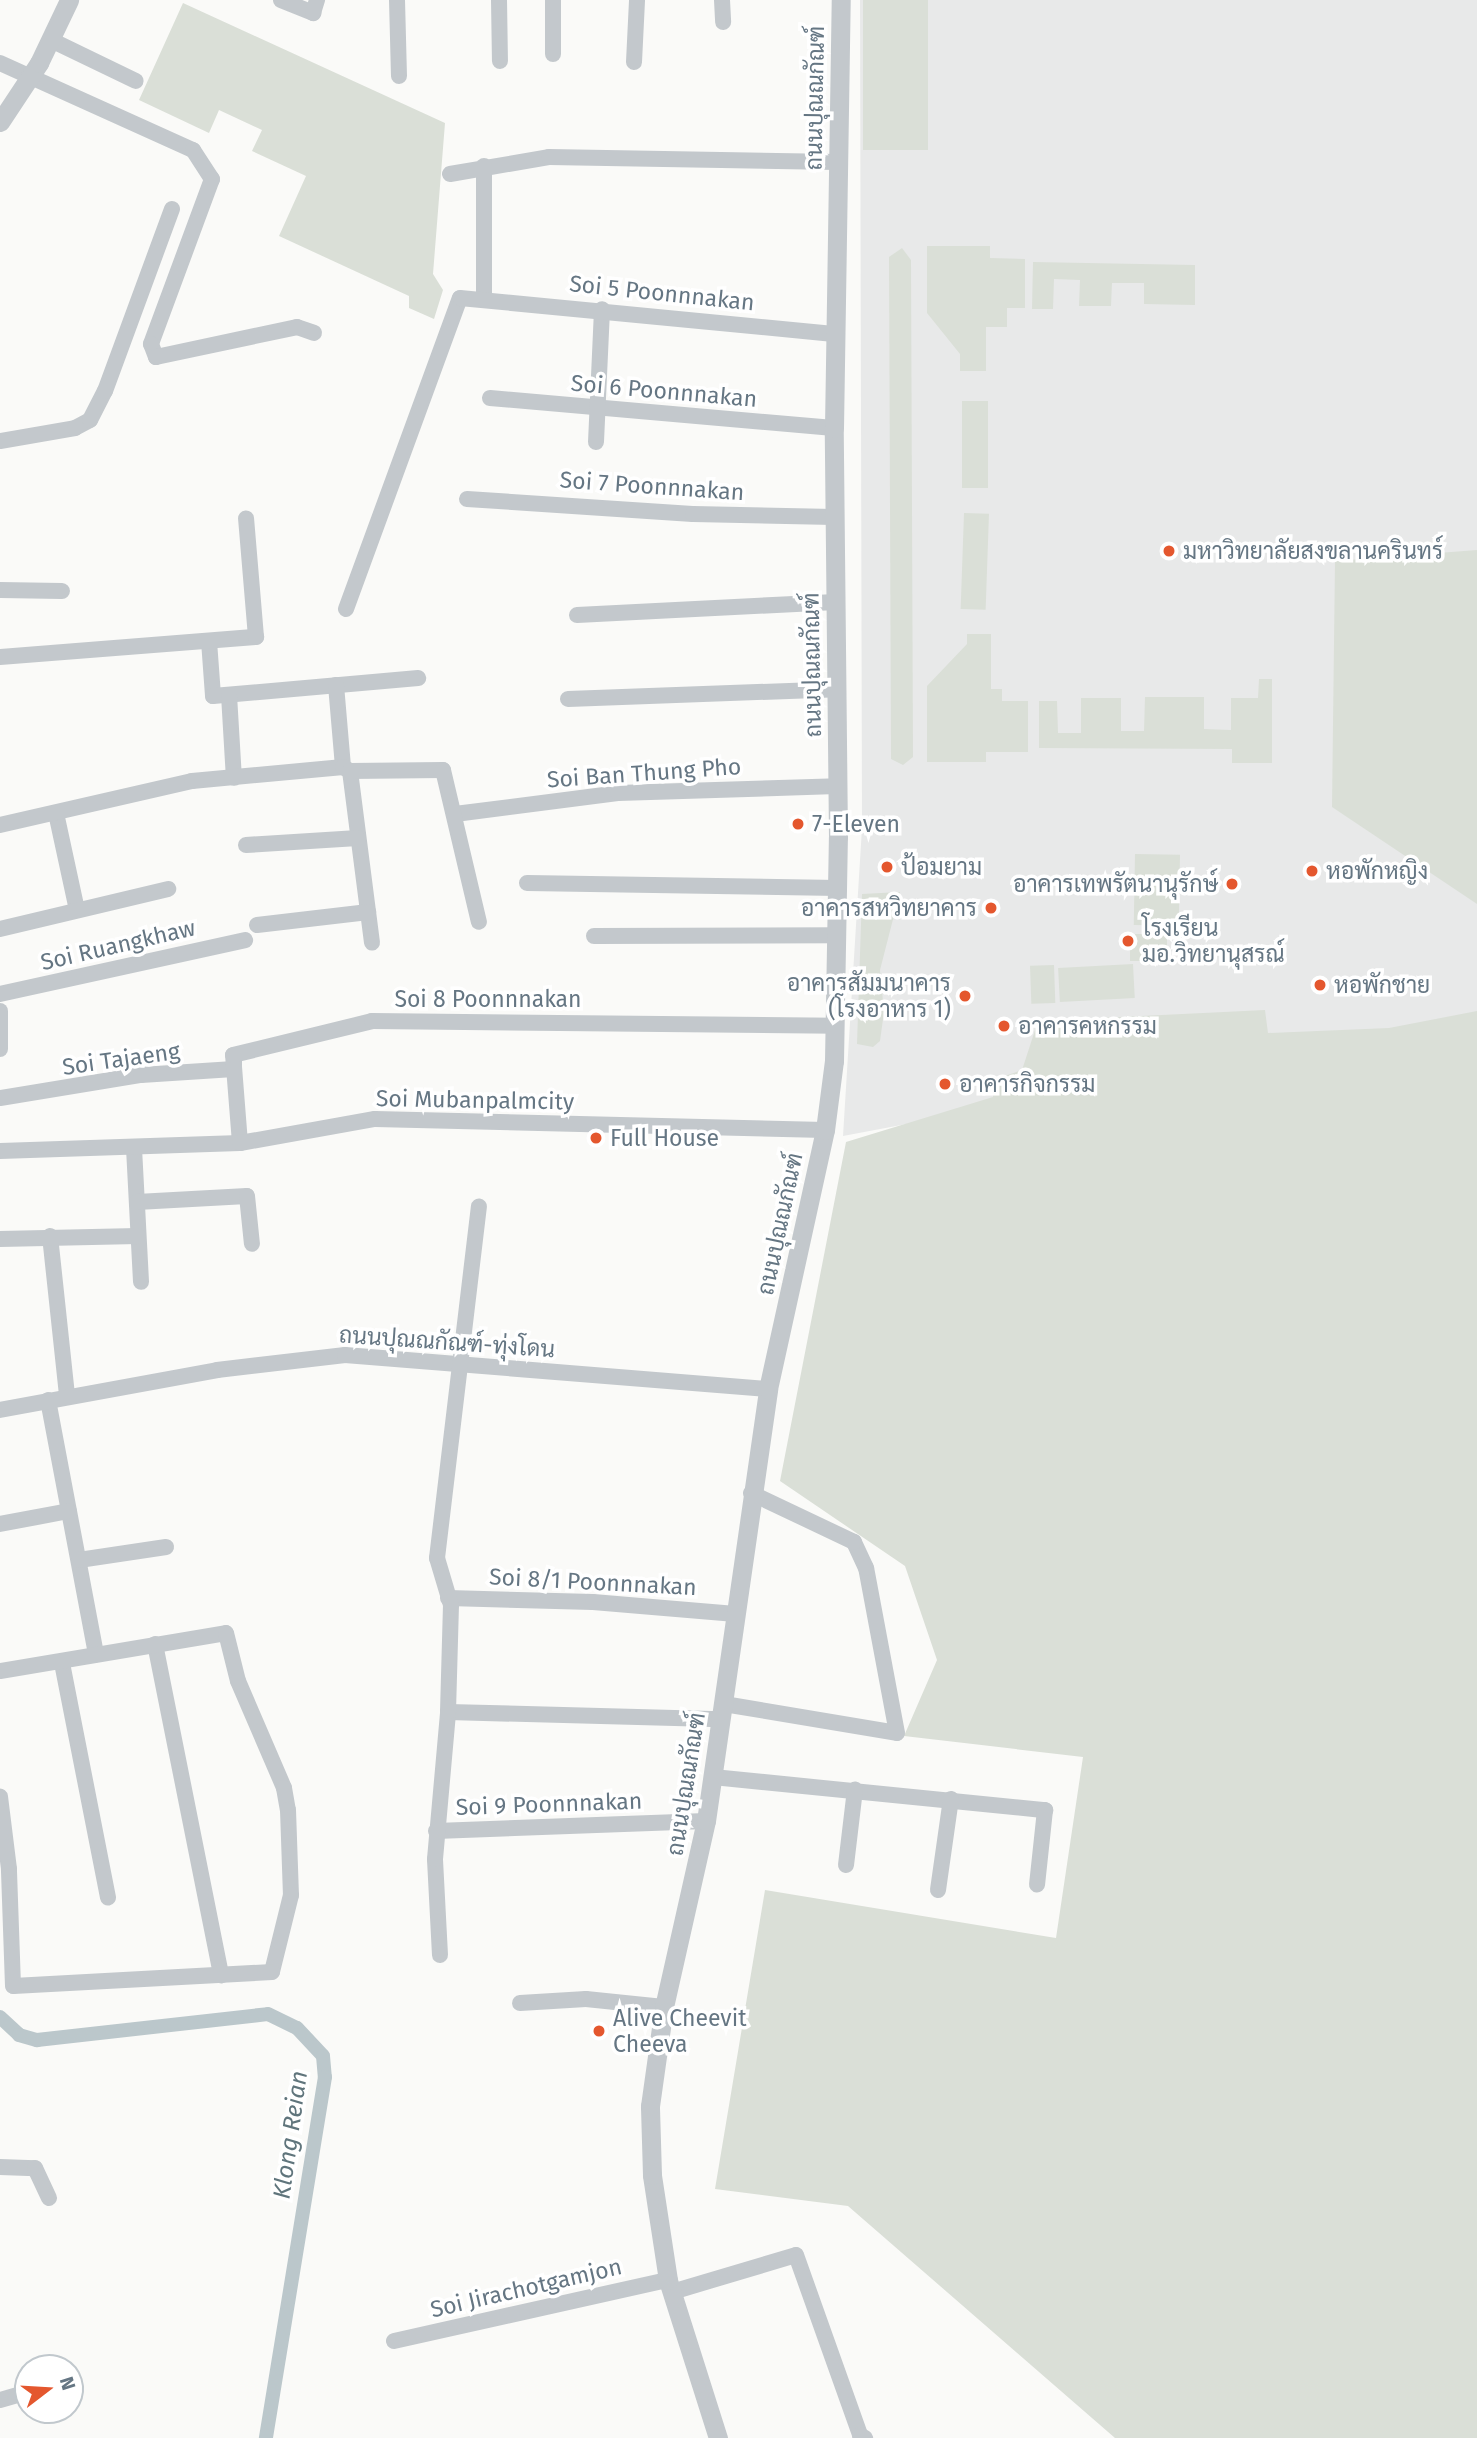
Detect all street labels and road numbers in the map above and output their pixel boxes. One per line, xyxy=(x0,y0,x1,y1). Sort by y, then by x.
street label: ถนนปุณณกัณฑ์ xyxy=(800,25,830,171)
street label: Soi 5 Poonnnakan xyxy=(568,270,756,316)
street label: Soi 6 Poonnnakan xyxy=(570,369,758,413)
street label: Soi 7 Poonnnakan xyxy=(559,466,745,506)
street label: ถนนปุณณกัณฑ์ xyxy=(797,592,827,738)
street label: Soi Ban Thung Pho xyxy=(546,752,742,794)
street label: Soi Ruangkhaw xyxy=(38,914,198,976)
street label: Soi 8 Poonnnakan xyxy=(394,985,582,1013)
street label: Soi Tajaeng xyxy=(60,1037,182,1081)
street label: Soi Mubanpalmcity xyxy=(376,1084,574,1116)
street label: ถนนปุณณกัณฑ์ xyxy=(751,1150,809,1298)
street label: ถนนปุณณกัณฑ์-ทุ่งโดน xyxy=(338,1321,556,1363)
street label: Soi 8/1 Poonnnakan xyxy=(489,1563,697,1601)
street label: ถนนปุณณกัณฑ์ xyxy=(661,1710,711,1858)
street label: Soi 9 Poonnnakan xyxy=(455,1787,643,1821)
street label: Soi Jirachotgamjon xyxy=(428,2253,624,2323)

